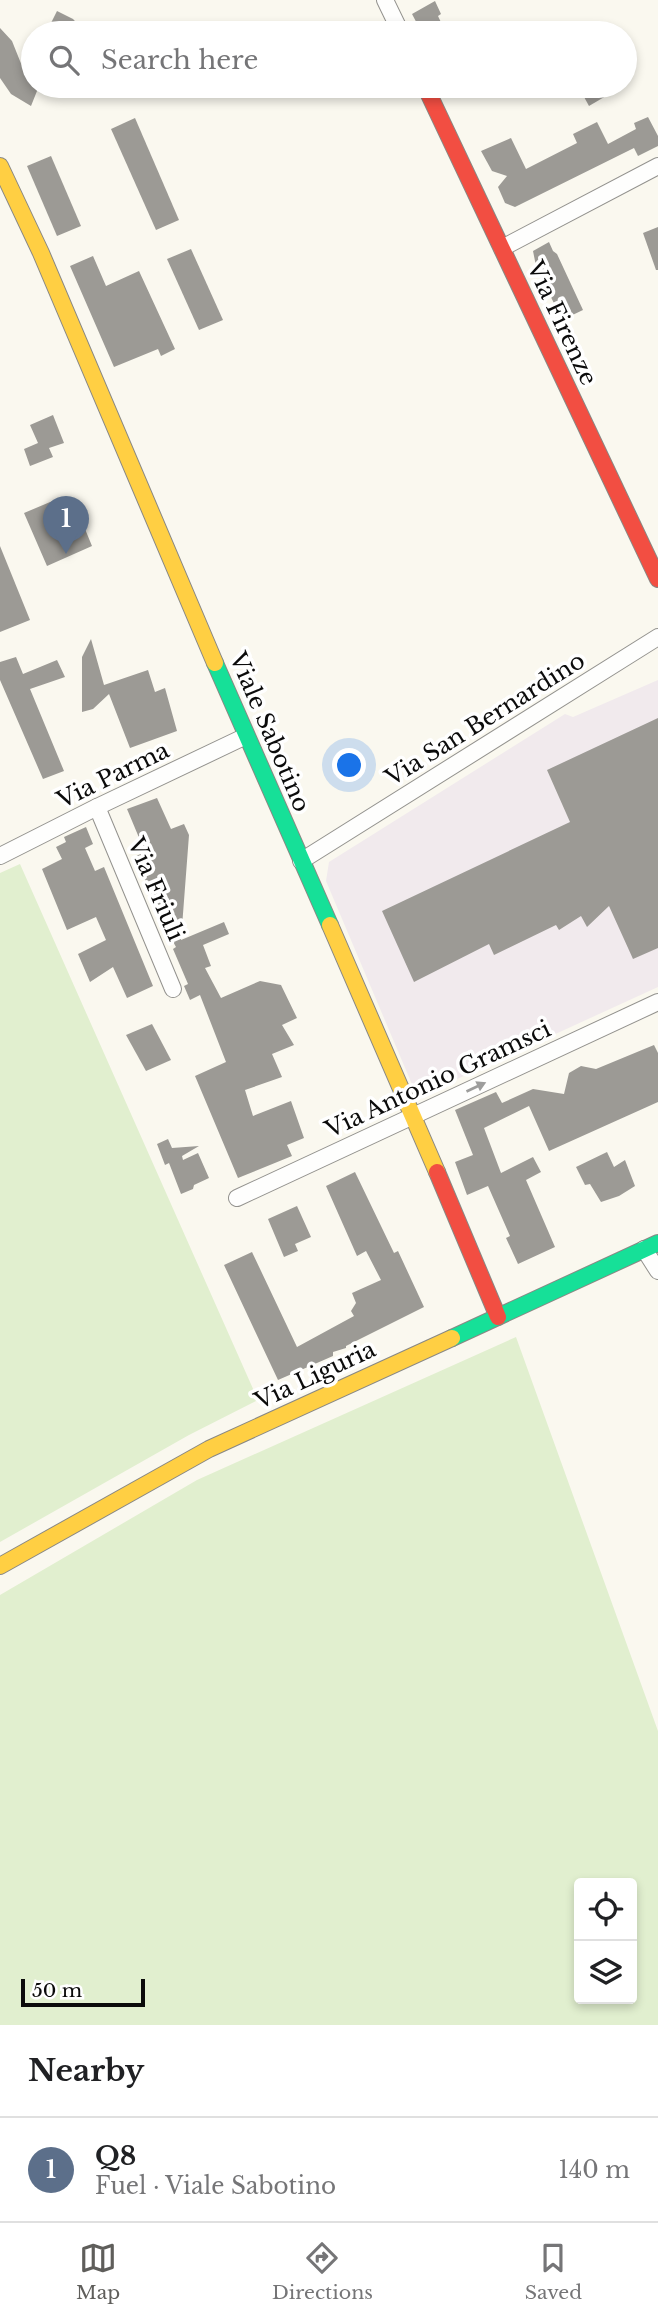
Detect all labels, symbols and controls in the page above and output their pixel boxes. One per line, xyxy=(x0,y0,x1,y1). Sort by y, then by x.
search box xyxy=(21,21,637,98)
icon: search xyxy=(45,41,83,79)
text: Search here xyxy=(101,44,258,76)
street label: Via Firenze xyxy=(521,256,603,390)
pin: 1 xyxy=(43,496,89,554)
street label: Via San Bernardino xyxy=(379,646,590,792)
street label: Viale Sabotino xyxy=(223,647,316,816)
street label: Via Parma xyxy=(51,736,174,815)
your location xyxy=(332,748,366,782)
street label: Via Friuli xyxy=(121,832,190,945)
street label: Via Antonio Gramsci xyxy=(320,1014,555,1144)
one-way arrow xyxy=(466,1081,486,1093)
street label: Via Liguria xyxy=(249,1335,380,1416)
map controls xyxy=(574,1878,637,2004)
button: locate xyxy=(574,1878,637,1941)
button: layers xyxy=(574,1941,637,2004)
scale bar xyxy=(21,1976,145,2008)
text: 50 m xyxy=(32,1979,82,2002)
text: Nearby xyxy=(28,2052,144,2089)
text: Q8 xyxy=(95,2140,136,2172)
text: 1 xyxy=(46,2156,56,2184)
text: 140 m xyxy=(559,2156,630,2184)
text: Fuel · Viale Sabotino xyxy=(95,2172,336,2200)
tab: Map xyxy=(76,2239,120,2304)
tab: Directions xyxy=(272,2239,373,2304)
tab: Saved xyxy=(525,2239,582,2304)

